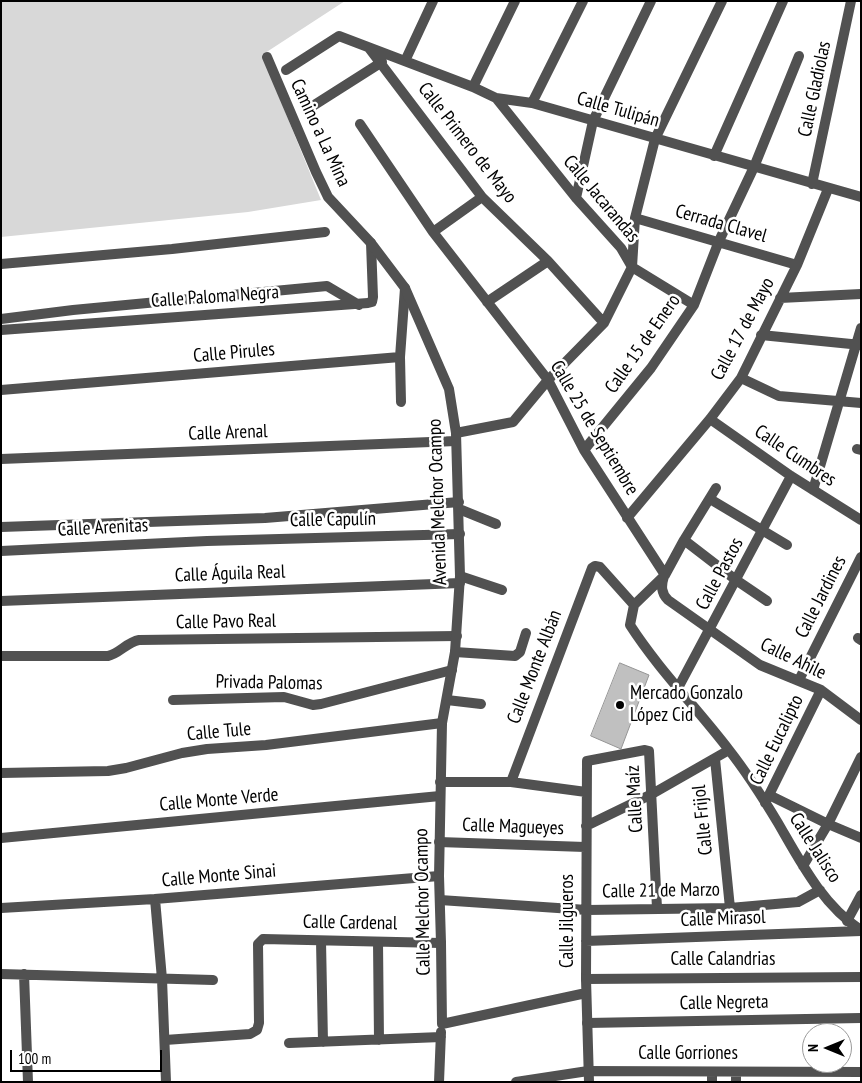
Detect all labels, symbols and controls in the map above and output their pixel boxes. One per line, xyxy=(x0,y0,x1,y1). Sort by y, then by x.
street label: Calle Gladiolas xyxy=(794,39,836,139)
street label: Camino a La Mina xyxy=(285,76,355,190)
street label: Calle Primero de Mayo xyxy=(413,78,521,208)
street label: Calle Tulipán xyxy=(574,87,662,133)
street label: Calle Jacarandas xyxy=(558,151,644,247)
street label: Cerrada Clavel xyxy=(673,200,769,248)
street label: Calle 17 de Mayo xyxy=(706,274,780,384)
street label: Calle Paloma Negra xyxy=(150,281,280,313)
street label: Calle 15 de Enero xyxy=(600,290,686,398)
street label: Calle Pirules xyxy=(192,338,276,368)
street label: Calle 25 de Septiembre xyxy=(545,357,643,499)
street label: Avenida Melchor Ocampo xyxy=(424,418,452,586)
street label: Calle Arenal xyxy=(188,420,268,446)
street label: Calle Cumbres xyxy=(750,420,840,492)
street label: Calle Capulín xyxy=(290,508,376,532)
street label: Calle Arenitas xyxy=(57,514,149,542)
street label: Calle Pastos xyxy=(691,534,749,614)
street label: Calle Jardines xyxy=(791,552,851,642)
street label: Calle Águila Real xyxy=(174,561,286,587)
street label: Calle Monte Albán xyxy=(503,607,567,727)
street label: Calle Pavo Real xyxy=(176,610,276,634)
street label: Calle Ahile xyxy=(756,633,830,685)
street label: Privada Palomas xyxy=(215,671,323,695)
place label: Mercado Gonzalo López Cid xyxy=(630,683,743,727)
street label: Calle Eucalipto xyxy=(745,691,809,789)
marker: Mercado Gonzalo López Cid xyxy=(614,699,626,711)
street label: Calle Tule xyxy=(186,718,252,746)
street label: Calle Maíz xyxy=(622,765,648,833)
street label: Calle Monte Verde xyxy=(159,783,279,817)
street label: Calle Frijol xyxy=(688,784,718,856)
street label: Calle Jalisco xyxy=(784,809,846,887)
street label: Calle Magueyes xyxy=(462,814,564,840)
street label: Calle Melchor Ocampo xyxy=(410,828,436,976)
street label: Calle Monte Sinai xyxy=(161,860,277,892)
street label: Calle Jilgueros xyxy=(557,874,579,968)
street label: Calle 21 de Marzo xyxy=(602,879,720,903)
street label: Calle Mirasol xyxy=(680,906,766,932)
street label: Calle Cardenal xyxy=(303,911,397,935)
street label: Calle Calandrias xyxy=(671,949,775,971)
street label: Calle Negreta xyxy=(679,991,769,1015)
north arrow xyxy=(802,1023,852,1073)
scale bar xyxy=(12,1040,165,1072)
street label: Calle Gorriones xyxy=(638,1043,738,1065)
text: N xyxy=(804,1044,822,1052)
text: 100 m xyxy=(18,1049,51,1068)

